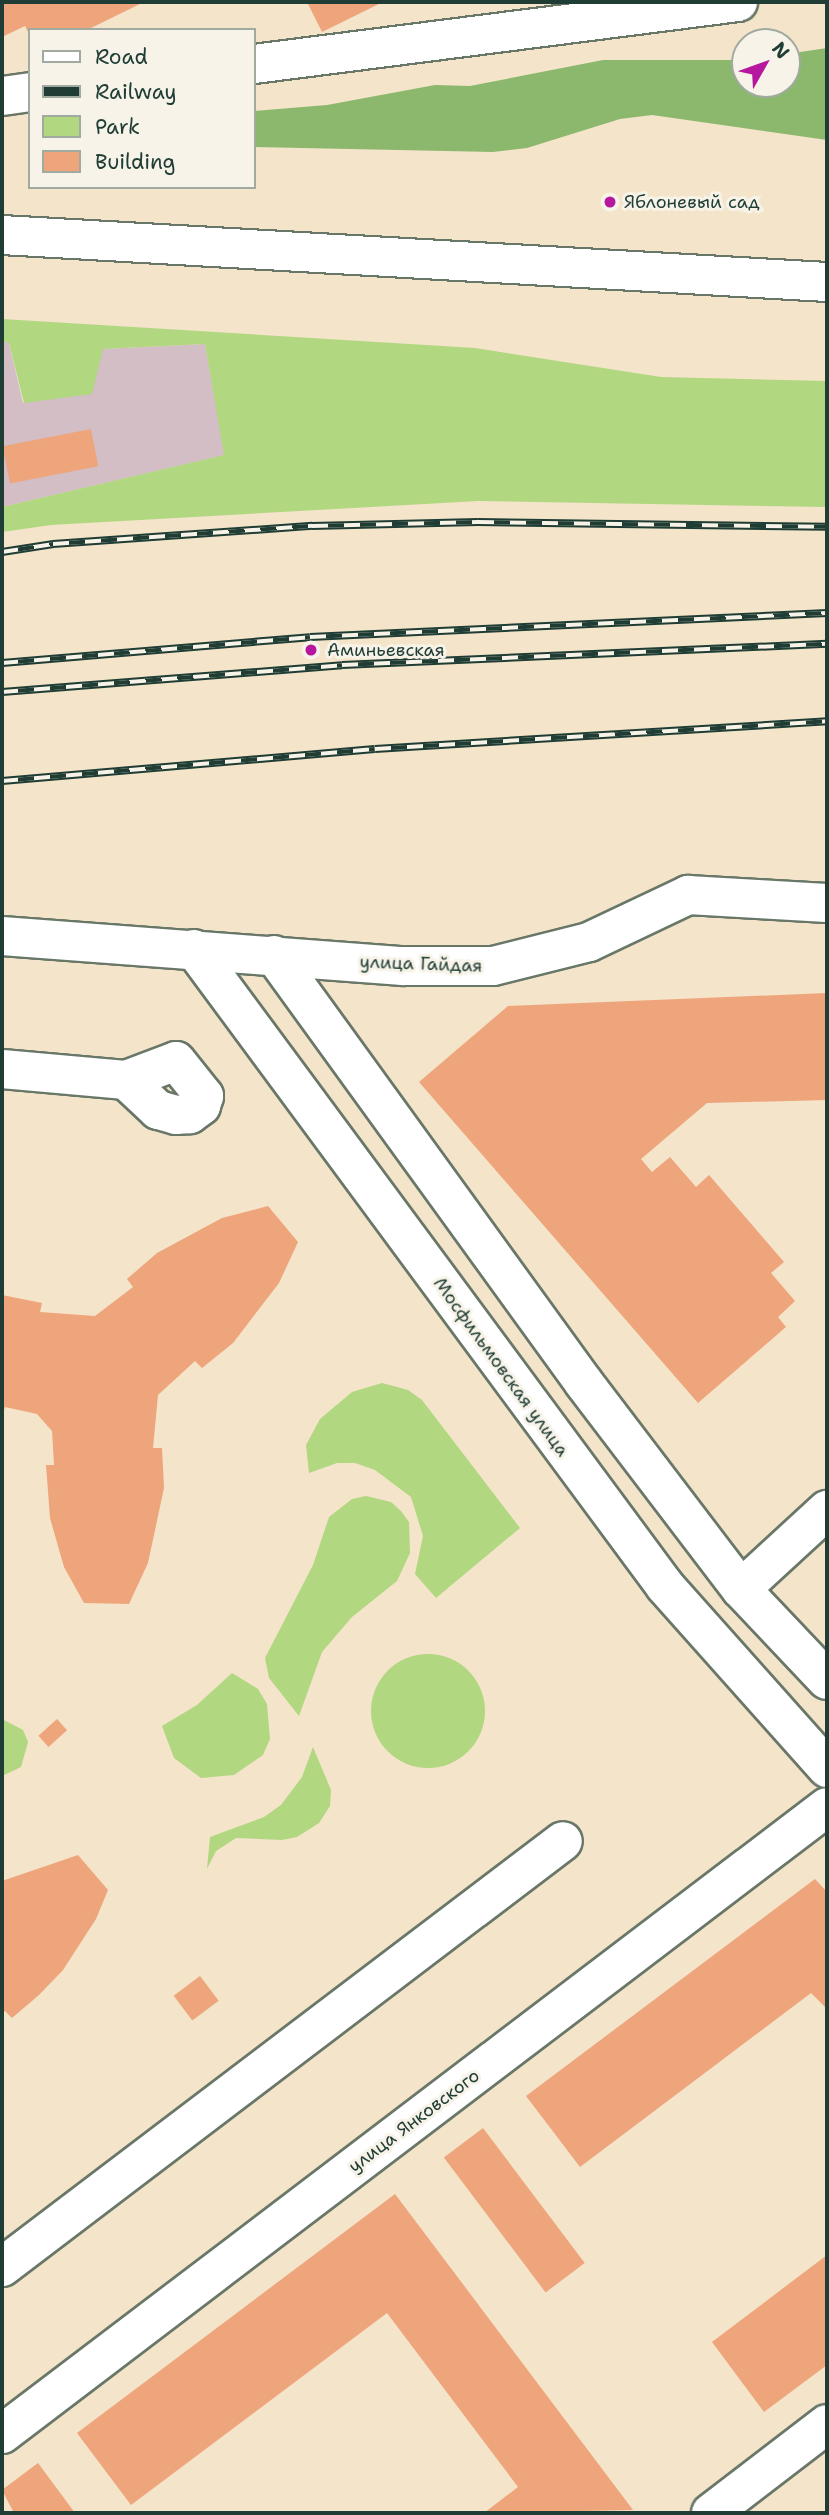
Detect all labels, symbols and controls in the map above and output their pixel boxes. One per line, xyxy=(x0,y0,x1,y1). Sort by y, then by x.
legend xyxy=(28,28,256,189)
north arrow xyxy=(731,28,801,98)
text: N xyxy=(767,37,795,64)
text: Road xyxy=(95,43,148,71)
text: Railway xyxy=(95,78,177,106)
text: Park xyxy=(95,113,140,141)
text: Building xyxy=(95,148,175,176)
place label: Яблоневый сад xyxy=(624,191,760,213)
marker: Яблоневый сад xyxy=(602,194,618,210)
place label: Аминьевская xyxy=(327,639,445,661)
marker: Аминьевская xyxy=(301,640,321,660)
street label: улица Гайдая xyxy=(359,951,483,977)
street label: Мосфильмовская улица xyxy=(429,1273,573,1461)
street label: улица Янковского xyxy=(344,2065,484,2177)

